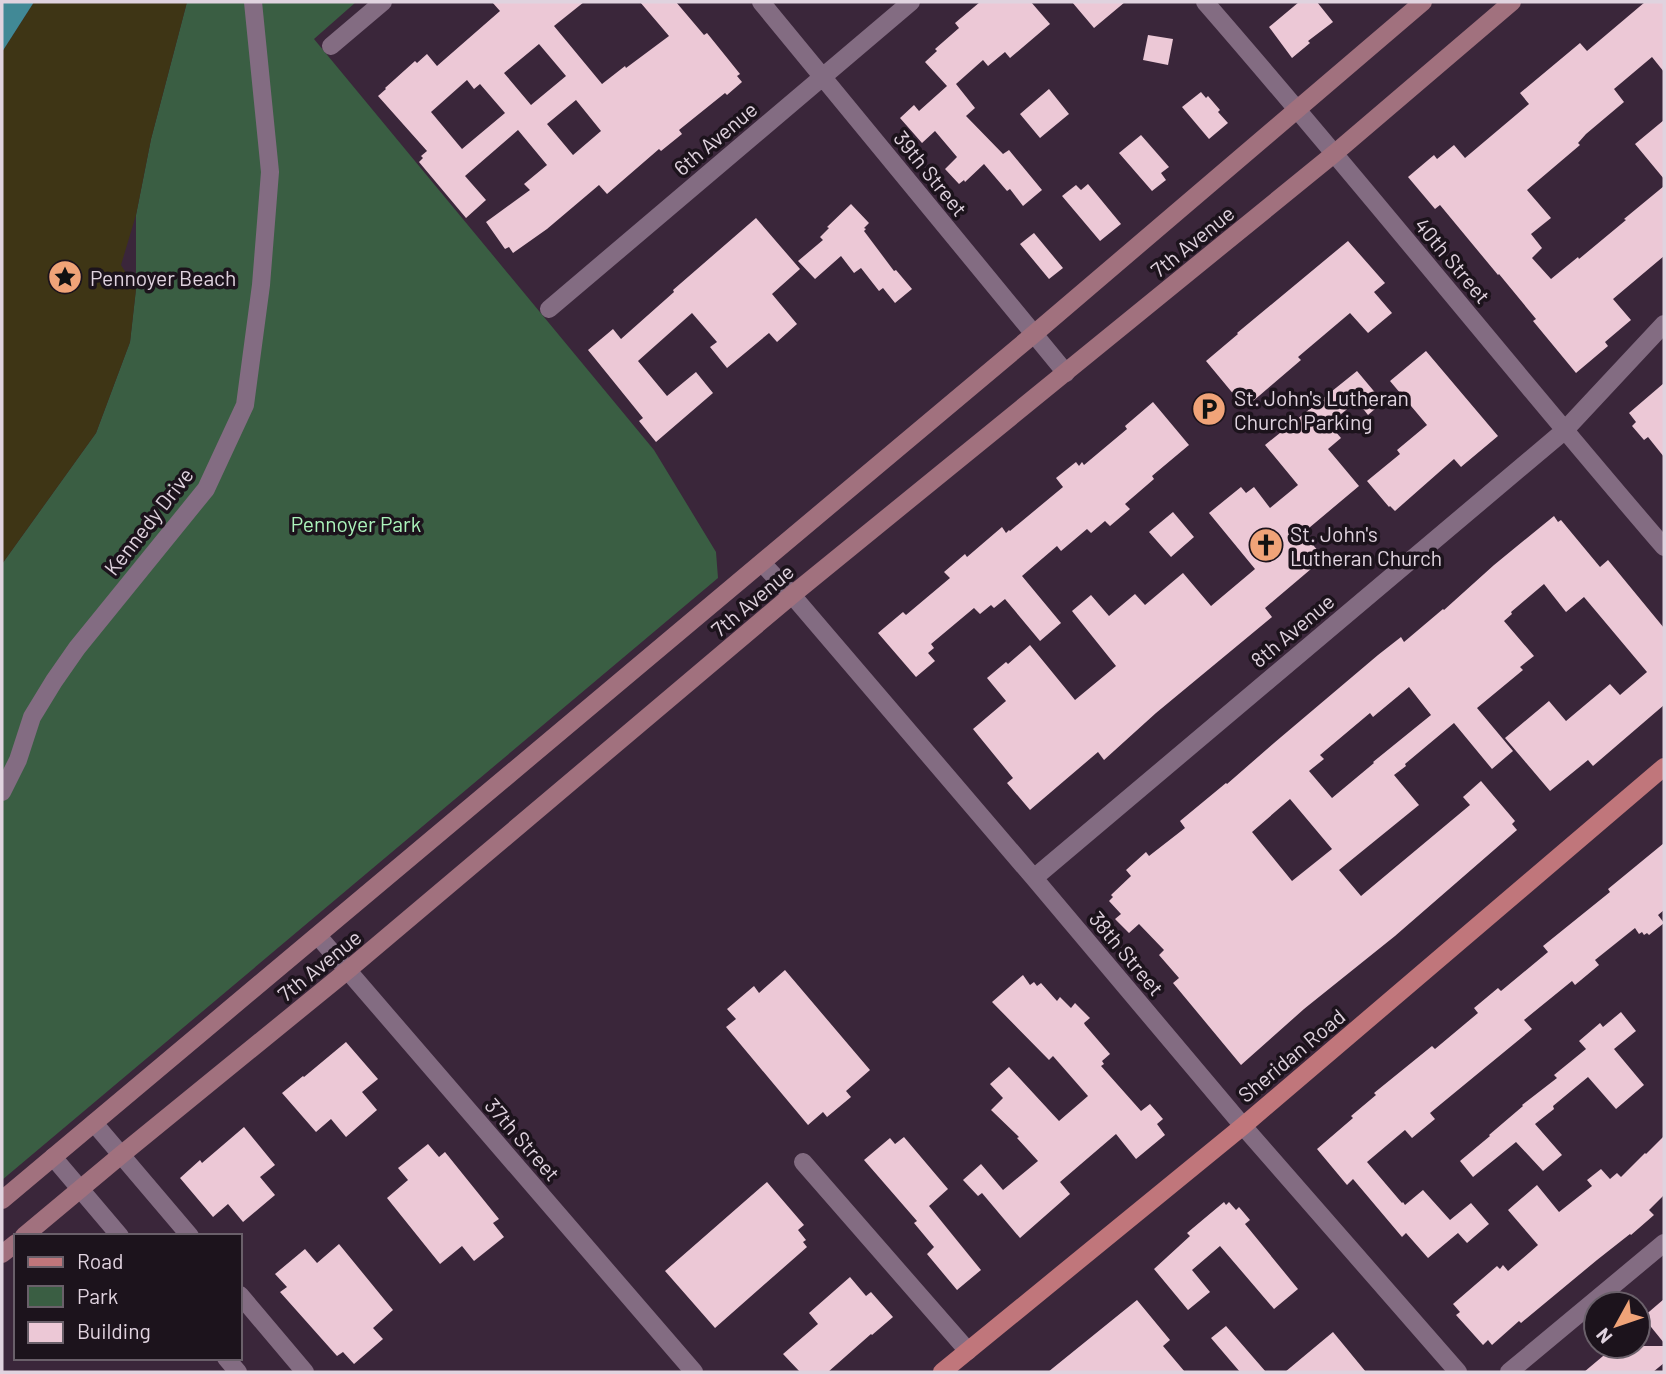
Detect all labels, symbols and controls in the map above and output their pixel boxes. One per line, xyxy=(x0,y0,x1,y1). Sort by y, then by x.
street label: 6th Avenue xyxy=(668,96,762,180)
street label: 39th Street xyxy=(889,125,973,221)
street label: 7th Avenue xyxy=(1145,200,1239,282)
street label: 40th Street xyxy=(1410,212,1496,308)
place icon: Pennoyer Beach xyxy=(46,258,84,296)
place label: Pennoyer Beach xyxy=(90,265,236,290)
place label: St. John's Lutheran Church Parking xyxy=(1234,385,1409,434)
parking icon: St. John's Lutheran Church Parking xyxy=(1190,390,1228,428)
street label: Kennedy Drive xyxy=(98,462,198,580)
park label: Pennoyer Park xyxy=(291,511,421,536)
place label: St. John's Lutheran Church xyxy=(1290,521,1442,570)
church icon: St. John's Lutheran Church xyxy=(1247,526,1285,564)
street label: 7th Avenue xyxy=(706,558,798,642)
street label: 8th Avenue xyxy=(1245,588,1339,672)
street label: 38th Street xyxy=(1085,906,1169,1000)
street label: 7th Avenue xyxy=(272,924,366,1006)
street label: Sheridan Road xyxy=(1232,1003,1350,1107)
street label: 37th Street xyxy=(480,1093,566,1185)
legend xyxy=(14,1234,242,1360)
text: Road xyxy=(77,1248,123,1273)
text: Park xyxy=(77,1283,118,1308)
north arrow xyxy=(1582,1290,1652,1360)
text: Building xyxy=(77,1318,151,1343)
text: N xyxy=(1591,1324,1616,1348)

